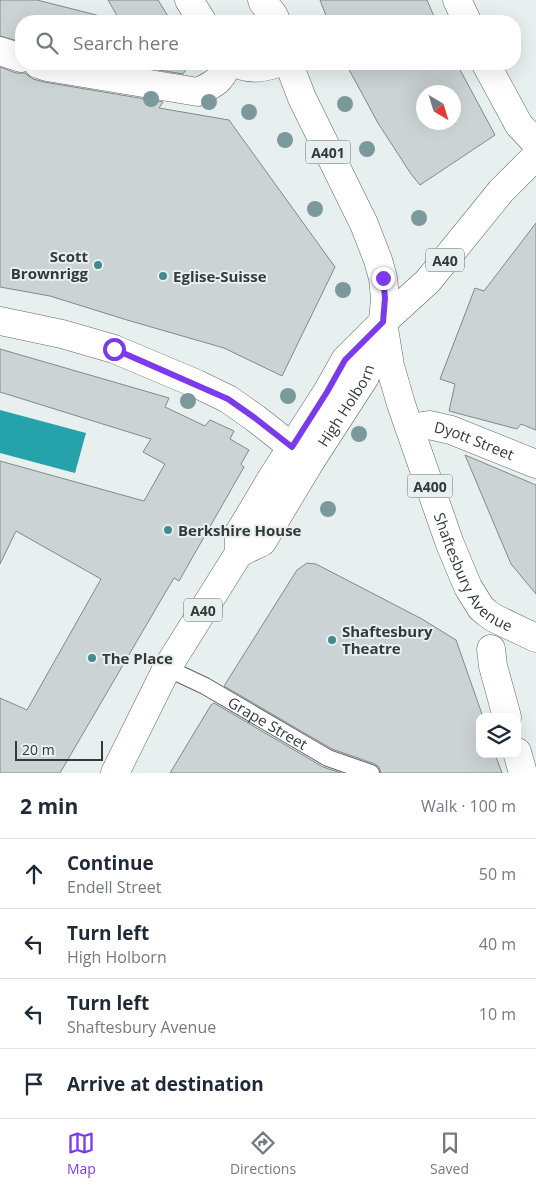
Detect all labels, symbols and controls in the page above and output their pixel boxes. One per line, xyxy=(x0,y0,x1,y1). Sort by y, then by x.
search box xyxy=(15,15,521,70)
icon: search xyxy=(33,29,61,57)
text: Search here xyxy=(73,30,179,56)
north arrow xyxy=(416,85,461,130)
road number: A401 xyxy=(306,140,350,163)
place label: Scott Brownrigg xyxy=(11,246,89,283)
road number: A40 xyxy=(426,248,464,272)
marker: Scott Brownrigg xyxy=(92,259,104,271)
place label: Eglise-Suisse xyxy=(173,266,267,286)
route end xyxy=(372,267,395,290)
marker: Eglise-Suisse xyxy=(157,270,169,282)
route start xyxy=(103,338,126,361)
street label: High Holborn xyxy=(313,362,378,450)
street label: Dyott Street xyxy=(432,417,517,464)
road number: A400 xyxy=(408,474,452,498)
street label: Shaftesbury Avenue xyxy=(430,510,516,635)
place label: Berkshire House xyxy=(178,520,302,540)
marker: Berkshire House xyxy=(162,524,174,536)
road number: A40 xyxy=(184,598,222,622)
place label: Shaftesbury Theatre xyxy=(342,621,433,658)
marker: Shaftesbury Theatre xyxy=(326,634,338,646)
place label: The Place xyxy=(102,648,173,668)
marker: The Place xyxy=(86,652,98,664)
street label: Grape Street xyxy=(225,692,311,754)
map controls xyxy=(476,713,521,758)
button: layers xyxy=(476,713,521,758)
scale bar xyxy=(15,738,102,761)
text: 20 m xyxy=(22,740,55,759)
text: 2 min xyxy=(20,792,78,820)
text: Walk · 100 m xyxy=(421,795,516,817)
text: Continue xyxy=(67,850,154,876)
icon: ahead xyxy=(20,860,48,888)
text: 50 m xyxy=(479,863,516,885)
text: Endell Street xyxy=(67,876,161,898)
text: Turn left xyxy=(67,920,149,946)
icon: left xyxy=(20,930,48,958)
text: 40 m xyxy=(479,933,516,955)
text: High Holborn xyxy=(67,946,167,968)
text: Turn left xyxy=(67,990,149,1016)
icon: left xyxy=(20,1000,48,1028)
text: 10 m xyxy=(479,1003,516,1025)
text: Shaftesbury Avenue xyxy=(67,1016,216,1038)
icon: arrive xyxy=(20,1070,48,1098)
text: Arrive at destination xyxy=(67,1071,264,1097)
tab: Map xyxy=(67,1129,96,1178)
tab: Directions xyxy=(230,1129,296,1178)
tab: Saved xyxy=(430,1129,469,1178)

